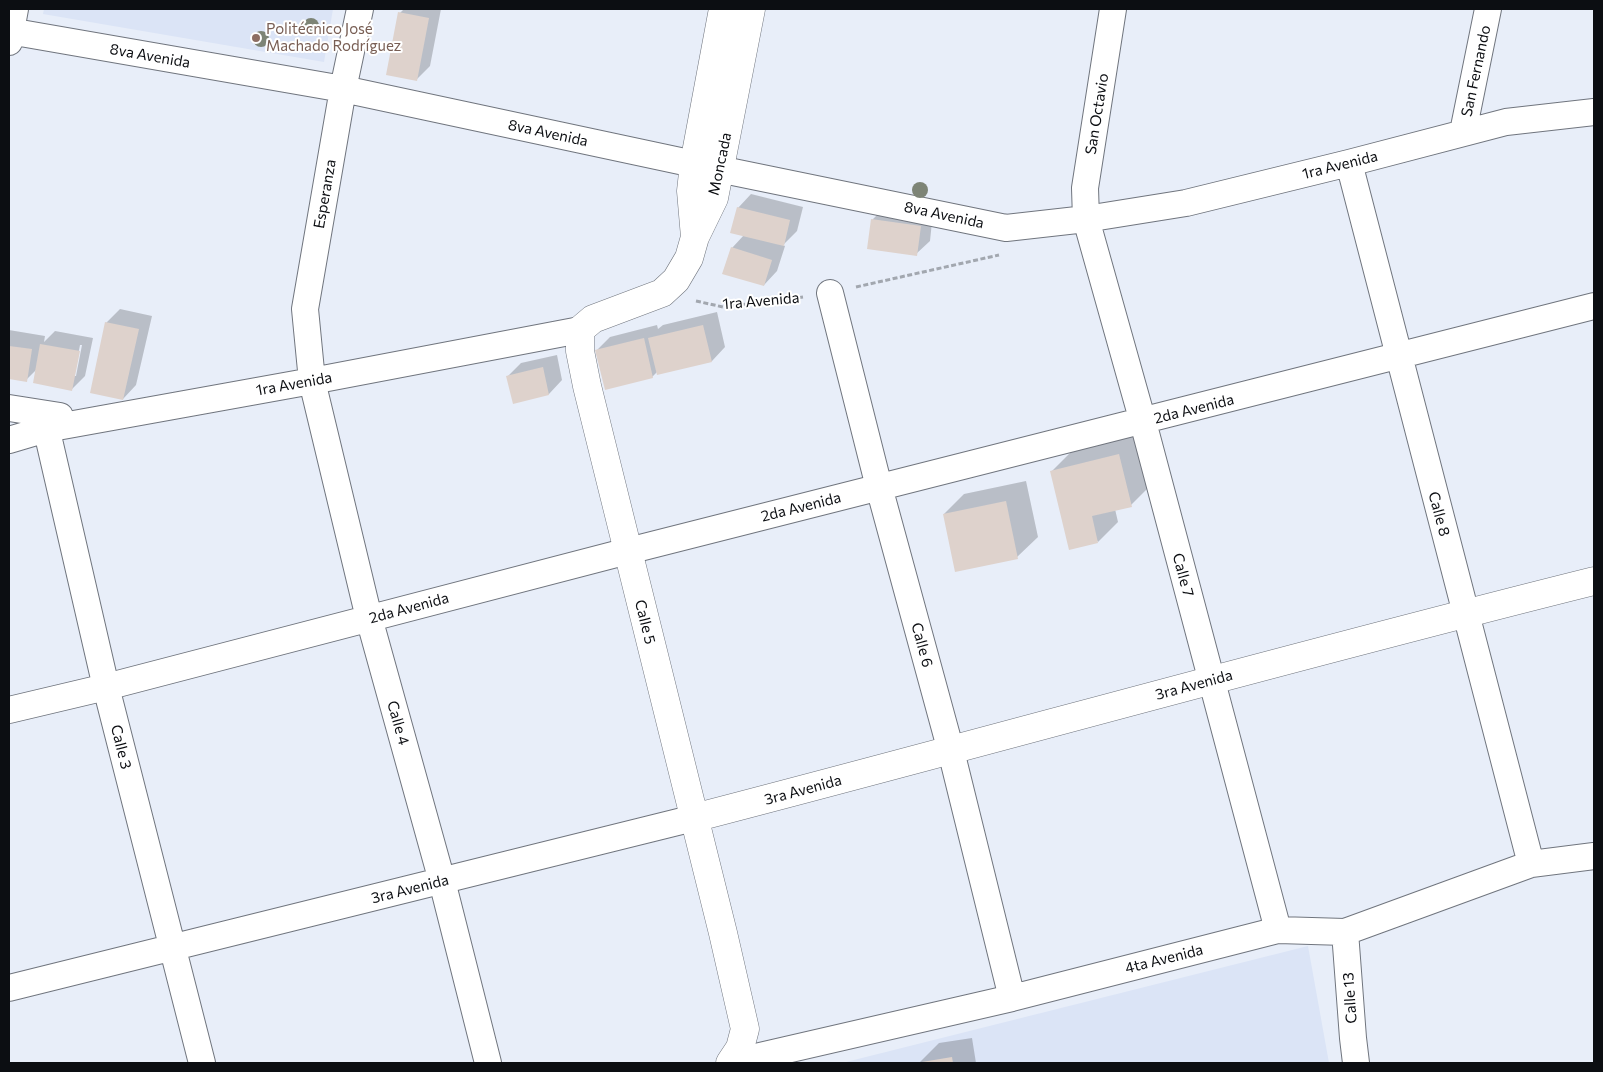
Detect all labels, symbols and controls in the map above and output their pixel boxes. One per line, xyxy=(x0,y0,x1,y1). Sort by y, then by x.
place label: Politécnico José Machado Rodríguez xyxy=(266,20,401,55)
street label: San Fernando xyxy=(1458,24,1494,118)
marker: Politécnico José Machado Rodríguez xyxy=(250,32,262,44)
street label: 8va Avenida xyxy=(108,40,192,72)
street label: San Octavio xyxy=(1082,72,1112,156)
street label: 8va Avenida xyxy=(506,116,590,150)
street label: Moncada xyxy=(705,131,735,197)
street label: 1ra Avenida xyxy=(1300,147,1380,183)
street label: Esperanza xyxy=(310,158,340,230)
street label: 8va Avenida xyxy=(902,198,986,232)
street label: 1ra Avenida xyxy=(722,289,800,313)
street label: 1ra Avenida xyxy=(254,368,334,400)
street label: 2da Avenida xyxy=(1152,390,1236,428)
street label: 2da Avenida xyxy=(759,488,843,526)
street label: Calle 8 xyxy=(1424,490,1454,538)
street label: Calle 7 xyxy=(1169,551,1197,599)
street label: 2da Avenida xyxy=(367,589,451,627)
street label: Calle 5 xyxy=(631,598,659,646)
street label: Calle 6 xyxy=(907,621,937,669)
street label: 3ra Avenida xyxy=(1153,666,1235,704)
street label: Calle 4 xyxy=(383,699,413,747)
street label: Calle 3 xyxy=(107,723,135,771)
street label: 3ra Avenida xyxy=(762,771,844,809)
street label: 3ra Avenida xyxy=(369,871,451,907)
street label: 4ta Avenida xyxy=(1123,941,1205,977)
street label: Calle 13 xyxy=(1339,972,1361,1024)

